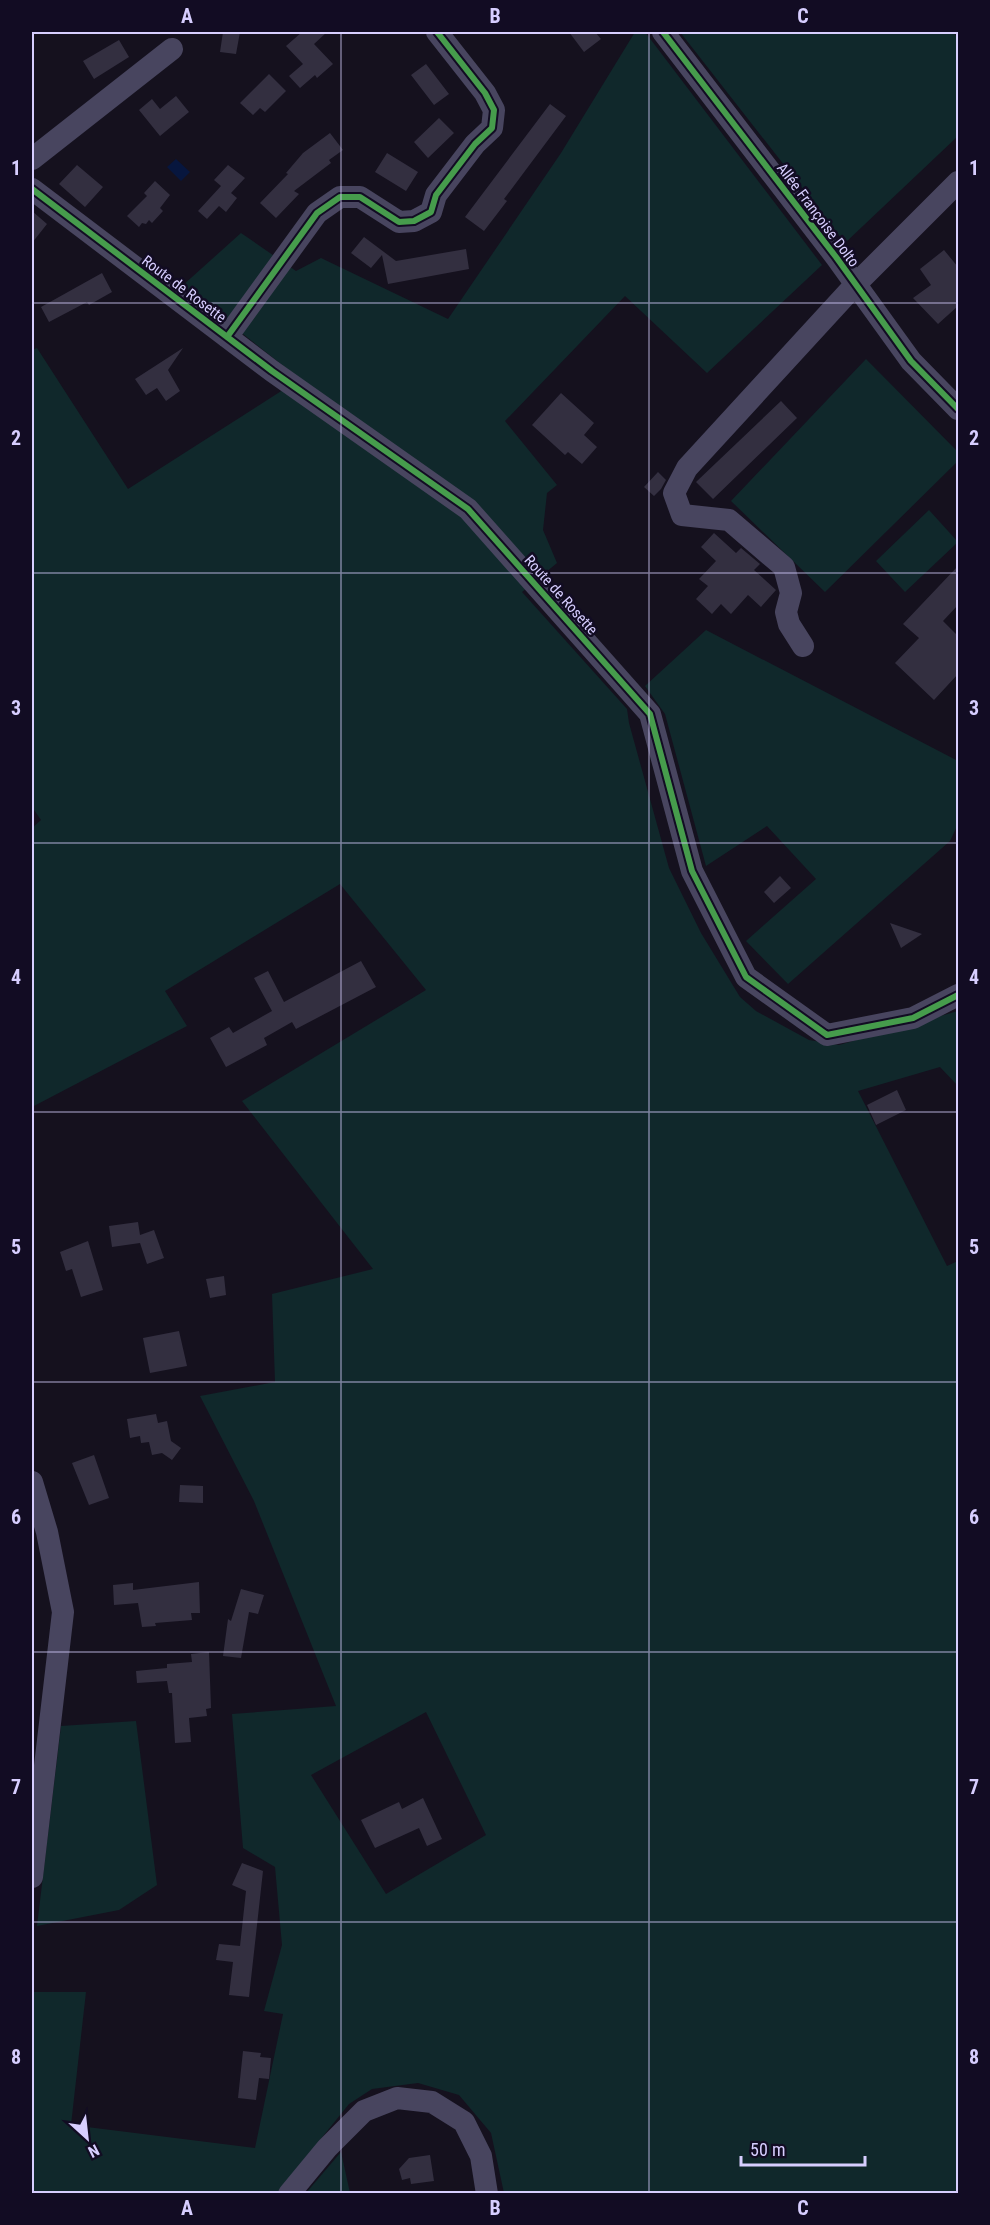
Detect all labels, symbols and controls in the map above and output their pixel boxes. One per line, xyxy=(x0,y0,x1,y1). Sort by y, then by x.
text: A xyxy=(181,4,193,28)
text: B xyxy=(489,4,501,28)
text: C xyxy=(797,4,809,28)
text: 1 xyxy=(11,156,21,180)
text: 1 xyxy=(969,156,979,180)
street label: Allée Françoise Dolto xyxy=(773,160,863,270)
street label: Route de Rosette xyxy=(138,251,230,327)
text: 2 xyxy=(11,426,21,450)
text: 2 xyxy=(969,426,979,450)
street label: Route de Rosette xyxy=(521,552,601,638)
text: 3 xyxy=(11,696,21,720)
text: 3 xyxy=(969,696,979,720)
text: 4 xyxy=(11,965,21,989)
text: 4 xyxy=(969,965,979,989)
text: 5 xyxy=(11,1235,21,1259)
text: 5 xyxy=(969,1235,979,1259)
text: 6 xyxy=(11,1505,21,1529)
text: 6 xyxy=(969,1505,979,1529)
text: 7 xyxy=(11,1775,21,1799)
text: 7 xyxy=(969,1775,979,1799)
text: 8 xyxy=(11,2045,21,2069)
text: 8 xyxy=(969,2045,979,2069)
north arrow xyxy=(57,2108,117,2168)
scale bar xyxy=(741,2129,866,2167)
text: 50 m xyxy=(750,2139,785,2160)
text: N xyxy=(85,2140,102,2162)
text: A xyxy=(181,2196,193,2220)
text: B xyxy=(489,2196,501,2220)
text: C xyxy=(797,2196,809,2220)

